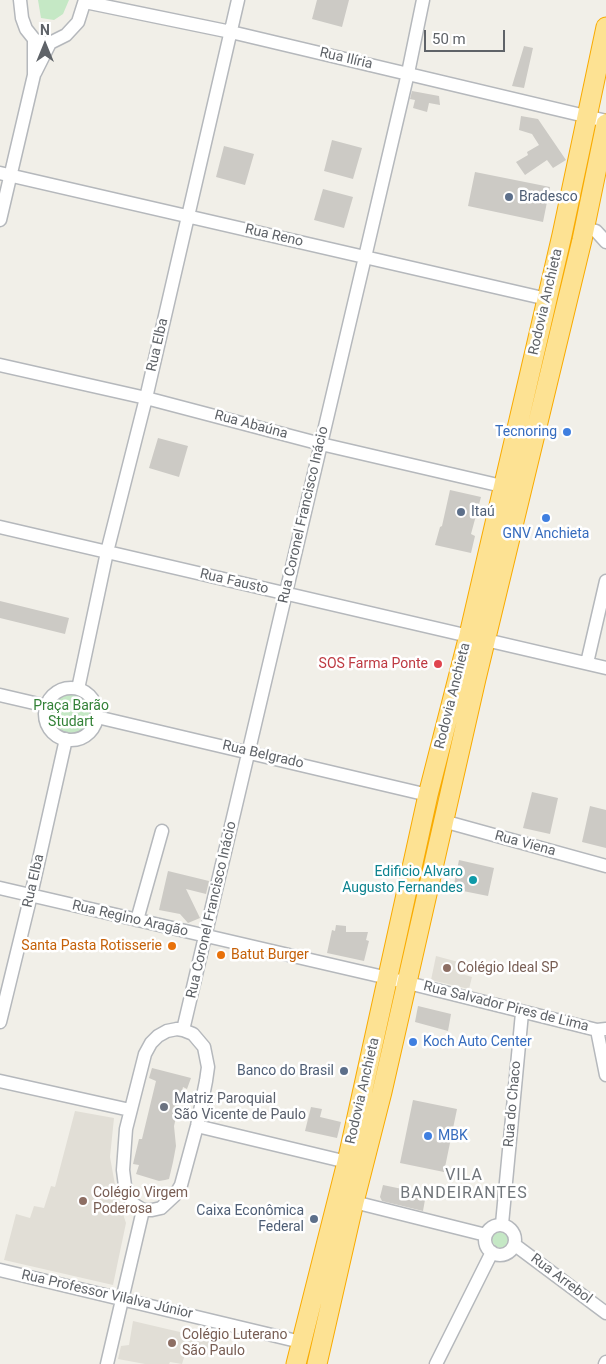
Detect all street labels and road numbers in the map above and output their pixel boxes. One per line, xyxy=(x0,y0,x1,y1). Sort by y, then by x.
street label: Rua Ilíria xyxy=(318,45,374,73)
street label: Rua Reno xyxy=(243,221,305,251)
street label: Rodovia Anchieta xyxy=(526,247,566,357)
street label: Rua Elba xyxy=(144,317,172,373)
street label: Rua Abaúna xyxy=(213,407,289,443)
street label: Rua Coronel Francisco Inácio xyxy=(275,425,333,605)
street label: Rua Fausto xyxy=(198,566,270,598)
street label: Rodovia Anchieta xyxy=(432,641,474,751)
street label: Rua Belgrado xyxy=(221,738,305,772)
street label: Rua Coronel Francisco Inácio xyxy=(183,820,241,1000)
street label: Rua Viena xyxy=(493,828,557,860)
street label: Rua Elba xyxy=(20,853,48,909)
street label: Rua Regino Aragão xyxy=(70,897,190,941)
street label: Rua Salvador Pires de Lima xyxy=(422,978,590,1036)
street label: Rodovia Anchieta xyxy=(343,1036,383,1146)
street label: Rua do Chaco xyxy=(501,1060,525,1148)
street label: Rua Arrebol xyxy=(527,1250,595,1308)
street label: Rua Professor Vilalva Júnior xyxy=(20,1267,194,1323)

